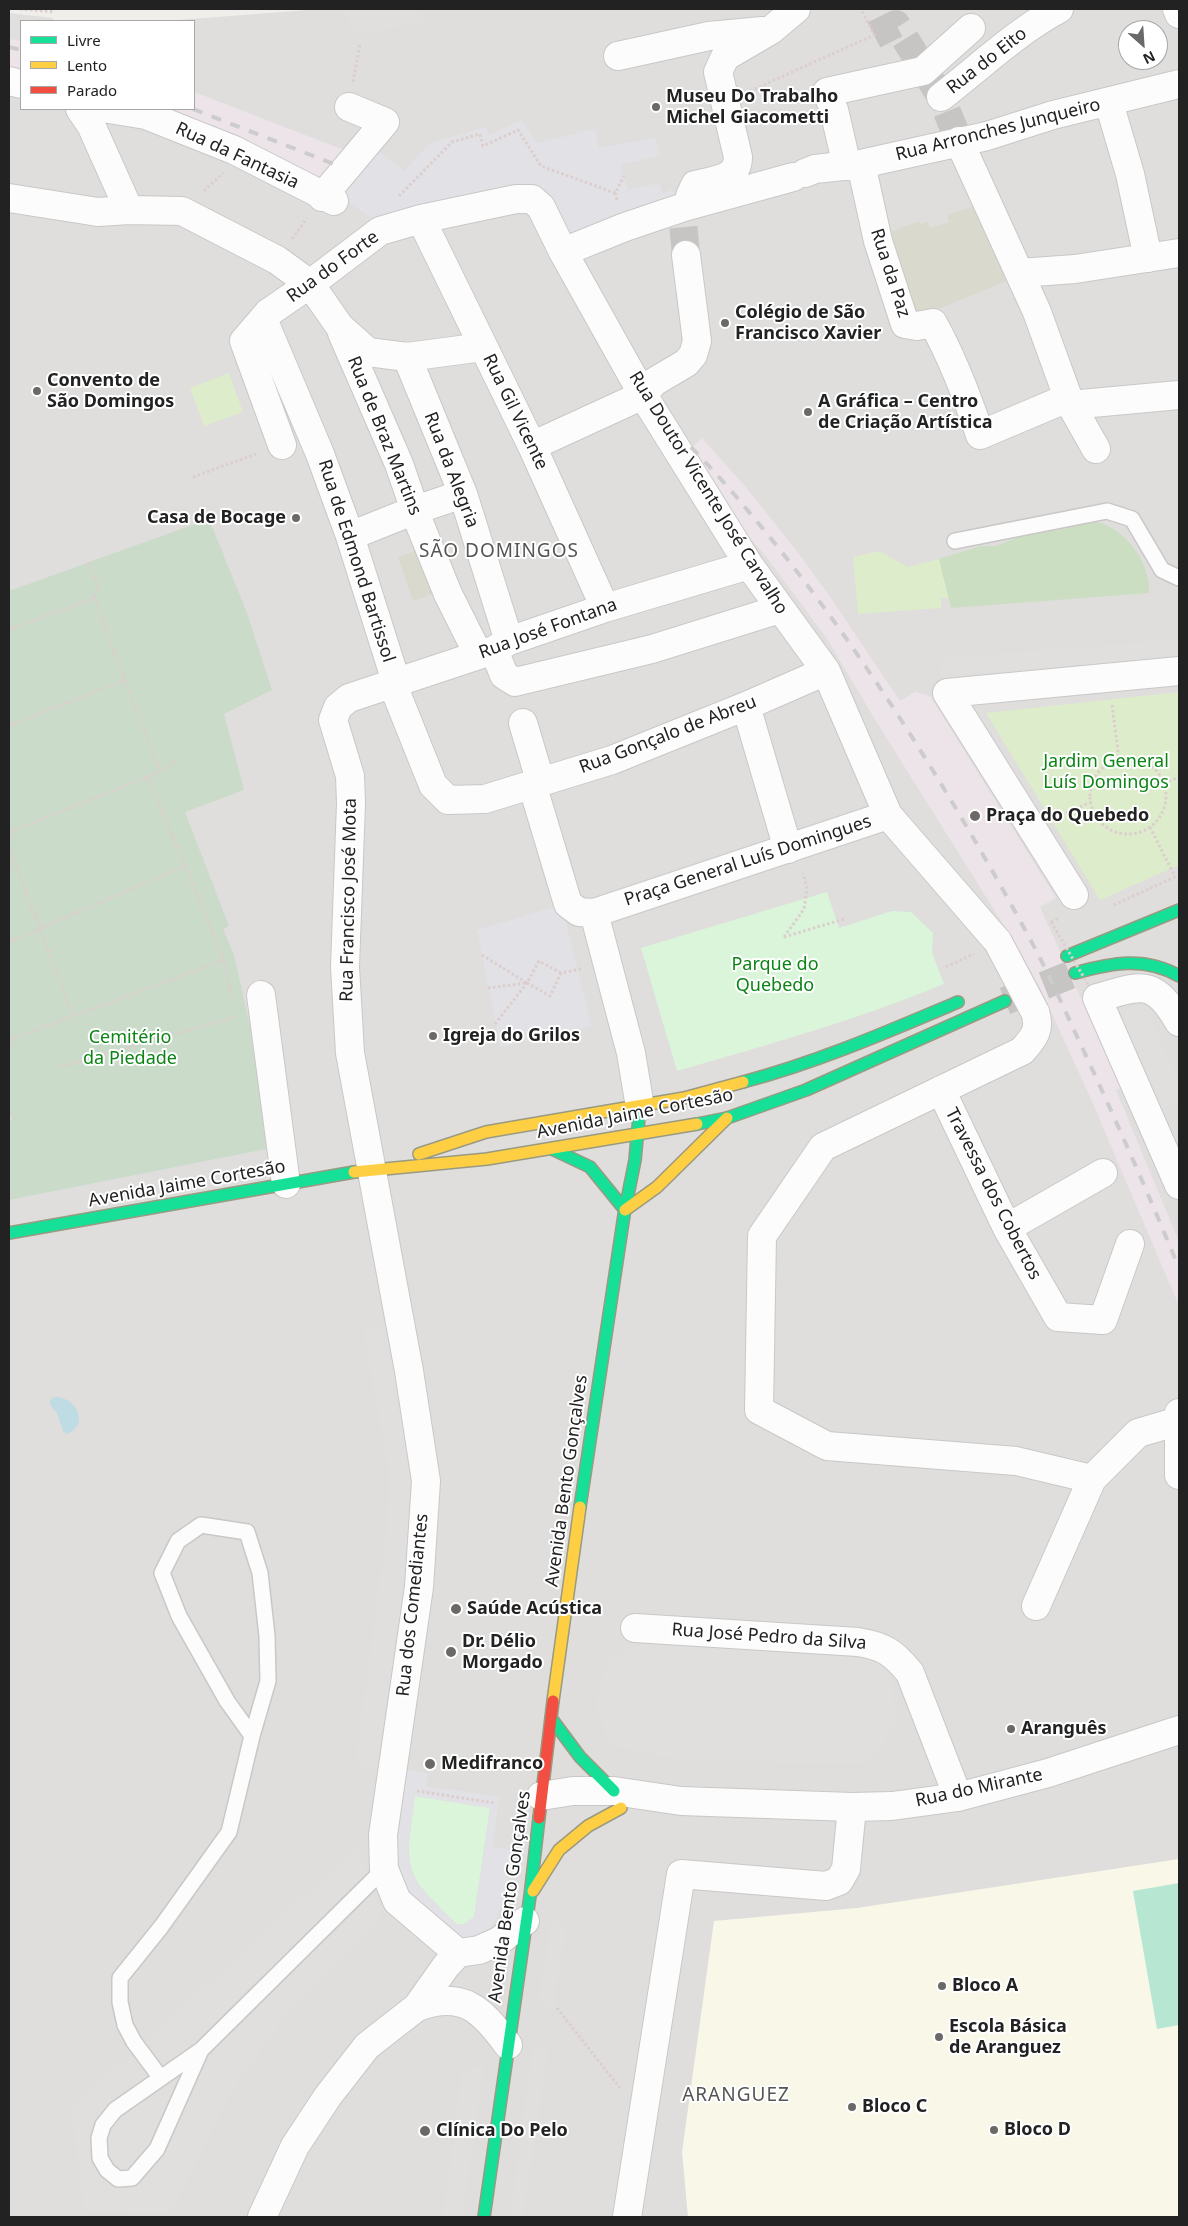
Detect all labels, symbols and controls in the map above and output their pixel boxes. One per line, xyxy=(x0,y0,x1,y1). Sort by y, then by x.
legend xyxy=(20,20,195,110)
north arrow xyxy=(1118,20,1168,70)
street label: Rua do Eito xyxy=(943,23,1031,99)
text: Livre xyxy=(67,30,101,50)
text: N xyxy=(1140,47,1159,69)
text: Lento xyxy=(67,55,107,75)
text: Parado xyxy=(67,80,117,100)
place label: Museu Do Trabalho Michel Giacometti xyxy=(666,86,838,128)
street label: Rua Arronches Junqueiro xyxy=(893,94,1103,166)
marker: Museu Do Trabalho Michel Giacometti xyxy=(650,101,662,113)
street label: Rua da Fantasia xyxy=(172,118,302,194)
street label: Rua da Paz xyxy=(865,226,915,320)
street label: Rua do Forte xyxy=(283,227,383,307)
place label: Colégio de São Francisco Xavier xyxy=(735,302,881,344)
marker: Colégio de São Francisco Xavier xyxy=(719,317,731,329)
street label: Rua Gil Vicente xyxy=(478,351,552,473)
street label: Rua de Braz Martins xyxy=(342,353,426,519)
street label: Rua Doutor Vicente José Carvalho xyxy=(624,367,792,619)
place label: Convento de São Domingos xyxy=(47,370,174,412)
marker: Convento de São Domingos xyxy=(31,385,43,397)
place label: A Gráfica – Centro de Criação Artística xyxy=(818,391,993,434)
marker: A Gráfica – Centro de Criação Artística xyxy=(802,406,814,418)
street label: Rua da Alegria xyxy=(419,409,483,531)
street label: Rua de Edmond Bartissol xyxy=(313,457,399,665)
place label: Casa de Bocage xyxy=(147,507,286,529)
marker: Casa de Bocage xyxy=(290,512,302,524)
district label: SÃO DOMINGOS xyxy=(418,541,580,563)
street label: Rua José Fontana xyxy=(476,594,620,664)
street label: Rua Gonçalo de Abreu xyxy=(576,691,760,779)
park label: Jardim General Luís Domingos xyxy=(1043,751,1169,794)
street label: Rua Francisco José Mota xyxy=(336,798,362,1002)
place label: Praça do Quebedo xyxy=(986,805,1149,827)
marker: Praça do Quebedo xyxy=(968,809,982,823)
street label: Praça General Luís Domingues xyxy=(622,811,874,911)
park label: Parque do Quebedo xyxy=(731,954,819,996)
place label: Igreja do Grilos xyxy=(443,1025,580,1047)
park label: Cemitério da Piedade xyxy=(83,1027,177,1070)
marker: Igreja do Grilos xyxy=(427,1030,439,1042)
street label: Avenida Jaime Cortesão xyxy=(535,1084,735,1144)
street label: Travessa dos Cobertos xyxy=(940,1105,1046,1283)
street label: Avenida Jaime Cortesão xyxy=(87,1156,287,1212)
street label: Avenida Bento Gonçalves xyxy=(541,1374,593,1588)
street label: Rua dos Comediantes xyxy=(393,1512,433,1698)
place label: Saúde Acústica xyxy=(467,1598,602,1620)
marker: Saúde Acústica xyxy=(449,1602,463,1616)
street label: Rua José Pedro da Silva xyxy=(671,1619,867,1655)
place label: Dr. Délio Morgado xyxy=(462,1631,543,1674)
marker: Dr. Délio Morgado xyxy=(444,1645,458,1659)
place label: Aranguês xyxy=(1021,1718,1106,1740)
marker: Aranguês xyxy=(1005,1723,1017,1735)
place label: Medifranco xyxy=(441,1753,543,1775)
marker: Medifranco xyxy=(423,1757,437,1771)
street label: Rua do Mirante xyxy=(913,1764,1045,1812)
street label: Avenida Bento Gonçalves xyxy=(484,1790,536,2004)
place label: Bloco A xyxy=(952,1975,1018,1997)
marker: Bloco A xyxy=(936,1980,948,1992)
place label: Escola Básica de Aranguez xyxy=(949,2016,1067,2058)
marker: Escola Básica de Aranguez xyxy=(933,2031,945,2043)
district label: ARANGUEZ xyxy=(681,2085,791,2107)
place label: Bloco C xyxy=(862,2096,927,2118)
marker: Bloco C xyxy=(846,2101,858,2113)
place label: Bloco D xyxy=(1004,2119,1071,2141)
place label: Clínica Do Pelo xyxy=(436,2120,568,2142)
marker: Clínica Do Pelo xyxy=(418,2124,432,2138)
marker: Bloco D xyxy=(988,2124,1000,2136)

